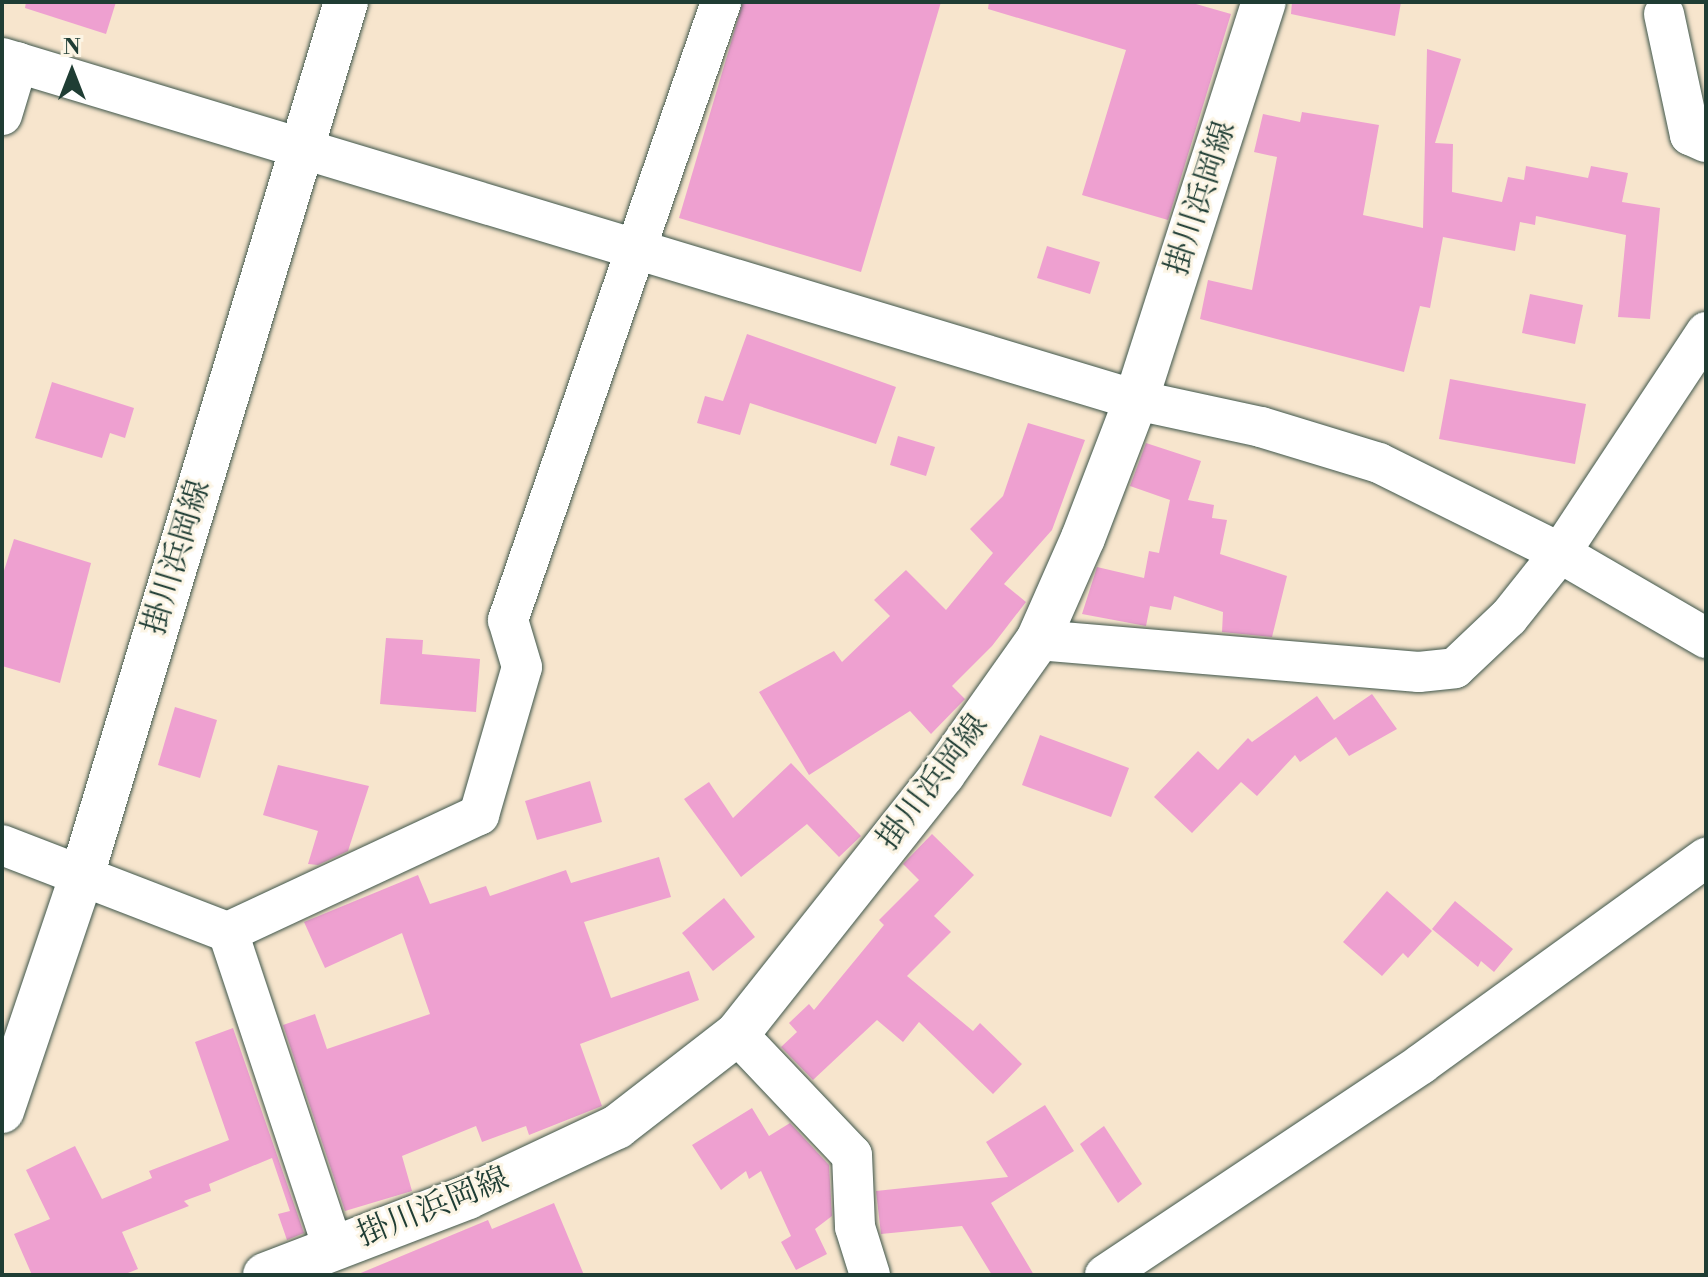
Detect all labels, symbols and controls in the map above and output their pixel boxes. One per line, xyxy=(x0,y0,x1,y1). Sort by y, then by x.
north arrow xyxy=(32,32,112,112)
text: N xyxy=(63,34,81,61)
street label: 掛川浜岡線 xyxy=(1158,116,1244,280)
street label: 掛川浜岡線 xyxy=(135,475,219,639)
street label: 掛川浜岡線 xyxy=(870,707,996,857)
street label: 掛川浜岡線 xyxy=(352,1159,514,1255)

